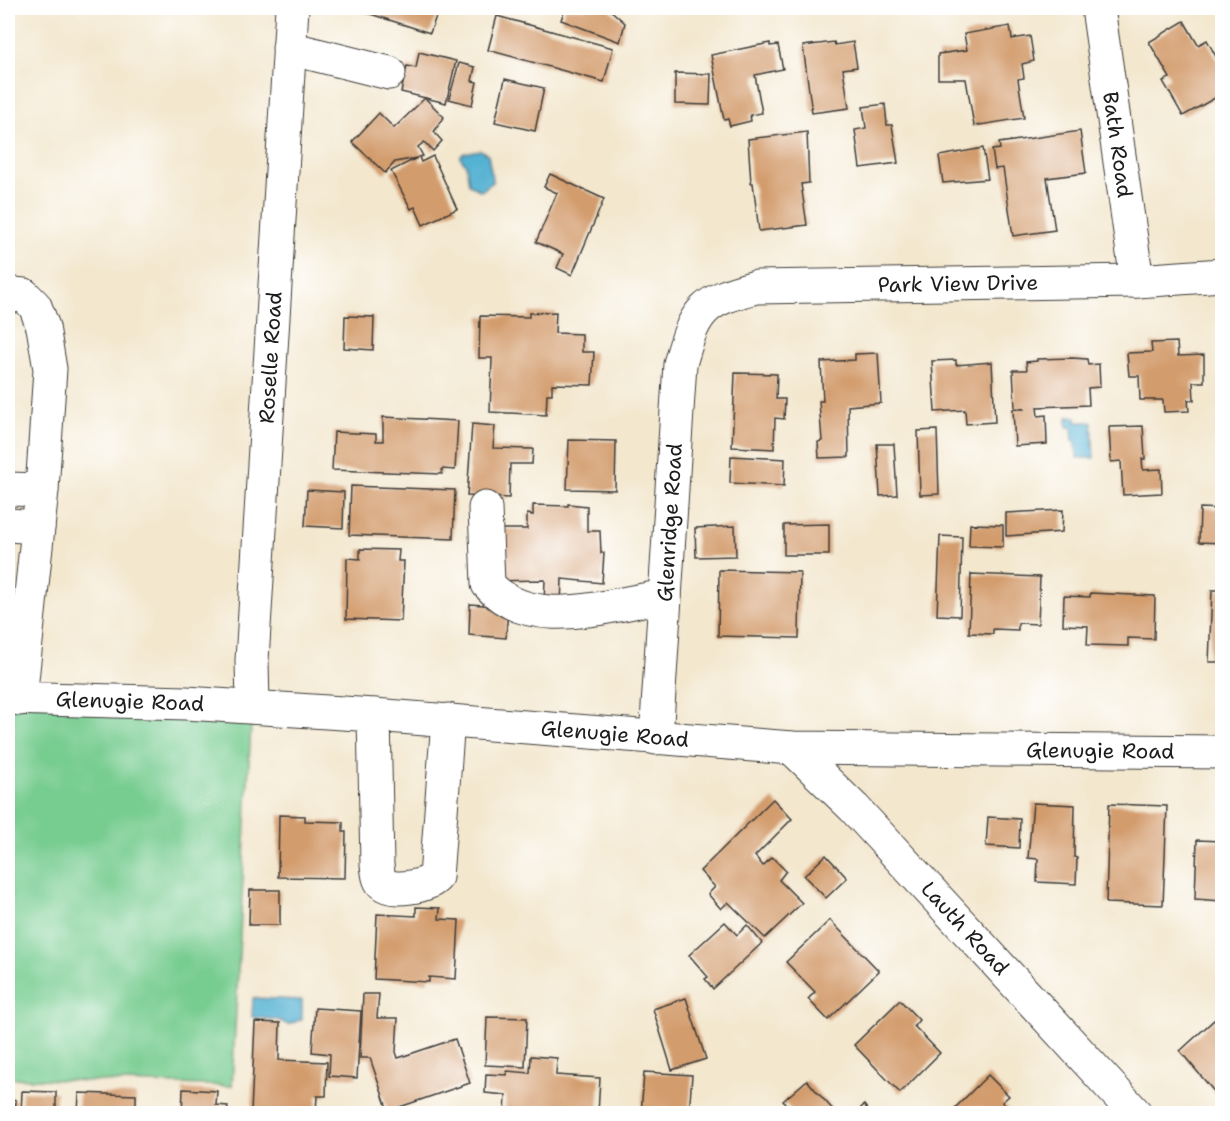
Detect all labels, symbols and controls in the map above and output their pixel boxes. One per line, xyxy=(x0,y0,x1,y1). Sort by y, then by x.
street label: Bath Road xyxy=(1096,90,1139,200)
street label: Park View Drive xyxy=(877,269,1038,299)
street label: Roselle Road xyxy=(253,291,289,425)
street label: Glenridge Road xyxy=(651,442,689,603)
street label: Glenugie Road xyxy=(55,685,205,718)
street label: Glenugie Road xyxy=(540,714,690,754)
street label: Glenugie Road xyxy=(1026,736,1175,766)
street label: Lauth Road xyxy=(915,876,1015,981)

